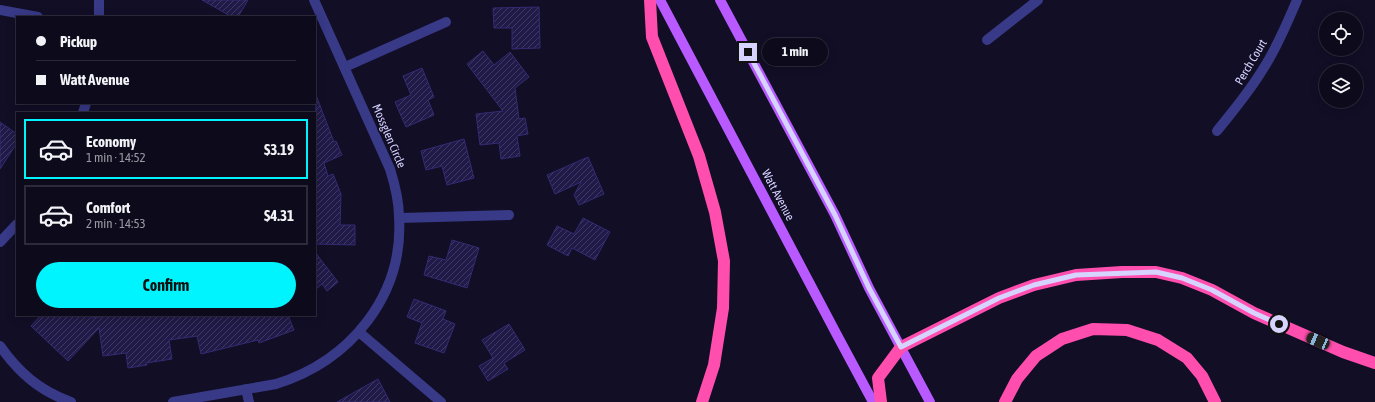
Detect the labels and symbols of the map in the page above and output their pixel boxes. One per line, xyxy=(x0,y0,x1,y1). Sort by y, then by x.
street label: Perch Court xyxy=(1232,36,1270,87)
callout: 1 min xyxy=(762,38,828,66)
route end xyxy=(739,43,757,61)
street label: Mossglen Circle xyxy=(369,102,409,170)
street label: Watt Avenue xyxy=(759,167,797,223)
route start xyxy=(1270,315,1288,333)
car xyxy=(1305,331,1331,351)

